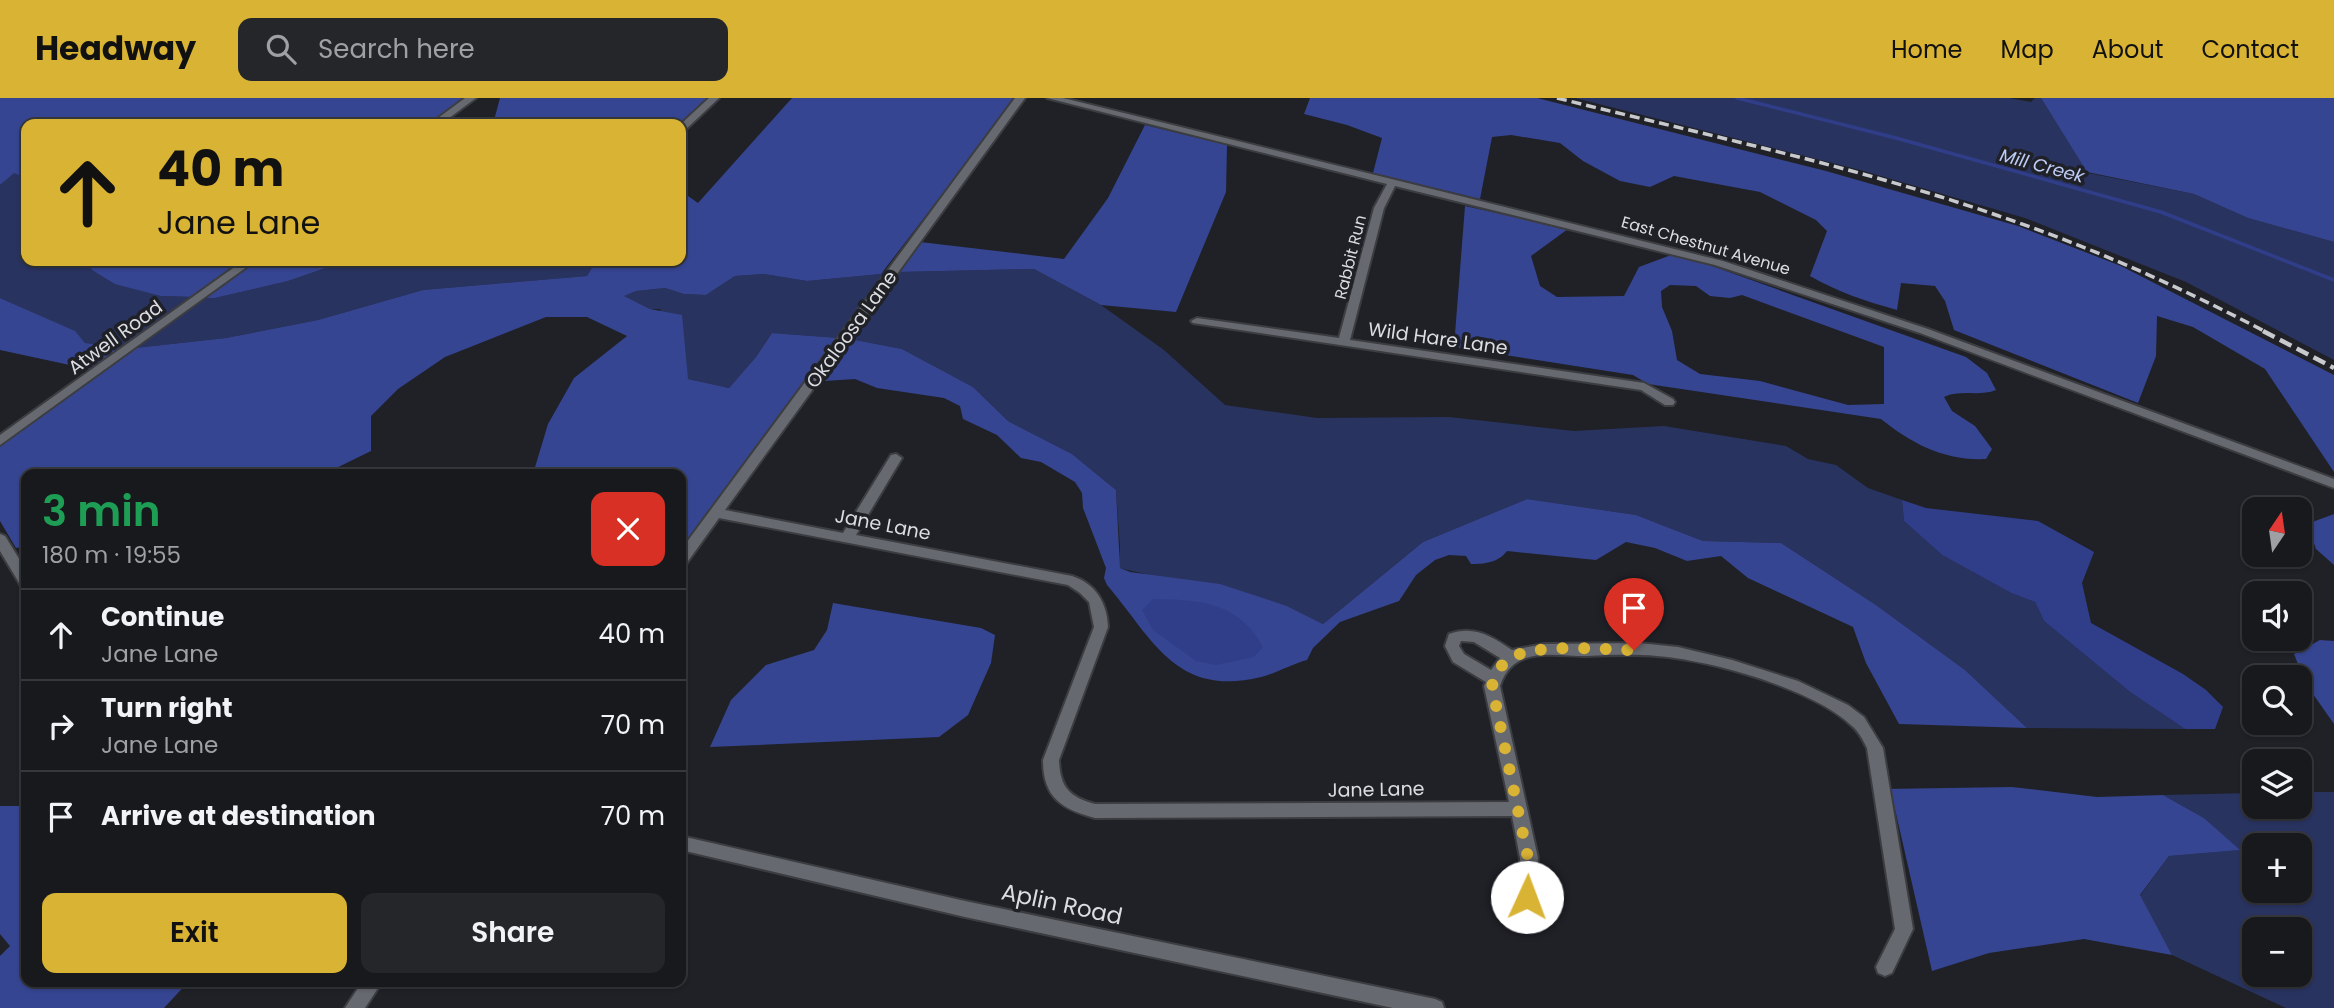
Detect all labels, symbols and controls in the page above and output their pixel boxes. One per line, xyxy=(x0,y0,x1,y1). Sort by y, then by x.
search box xyxy=(238,18,728,81)
text: Headway xyxy=(35,25,196,72)
icon: search xyxy=(262,30,300,68)
text: Search here xyxy=(318,31,475,67)
text: Home xyxy=(1891,33,1963,66)
text: Map xyxy=(2001,33,2054,66)
text: About xyxy=(2092,33,2163,66)
text: Contact xyxy=(2201,33,2299,66)
text: 40 m xyxy=(157,135,284,203)
water label: Mill Creek xyxy=(1997,142,2088,189)
icon: ahead xyxy=(42,147,133,238)
text: Jane Lane xyxy=(157,200,320,245)
street label: East Chestnut Avenue xyxy=(1619,210,1793,281)
street label: Rabbit Run xyxy=(1329,212,1372,302)
street label: Okaloosa Lane xyxy=(800,265,903,394)
street label: Atwell Road xyxy=(62,294,168,381)
street label: Wild Hare Lane xyxy=(1366,315,1509,362)
text: 3 min xyxy=(42,482,161,541)
button: close xyxy=(591,492,665,566)
north arrow xyxy=(2242,497,2312,567)
map controls xyxy=(2242,497,2312,987)
street label: Jane Lane xyxy=(833,502,933,547)
text: 180 m · 19:55 xyxy=(42,539,181,571)
pin xyxy=(1604,578,1664,650)
button: sound xyxy=(2242,581,2312,651)
icon: arrive xyxy=(1615,589,1653,627)
text: Continue xyxy=(101,599,224,635)
icon: ahead xyxy=(42,616,80,654)
text: 40 m xyxy=(599,616,665,652)
text: Jane Lane xyxy=(101,638,218,670)
button: search xyxy=(2242,665,2312,735)
text: Turn right xyxy=(101,690,233,726)
icon: right xyxy=(42,707,80,745)
text: 70 m xyxy=(601,707,665,743)
text: Jane Lane xyxy=(101,729,218,761)
button: layers xyxy=(2242,749,2312,819)
street label: Jane Lane xyxy=(1327,775,1425,804)
icon: arrive xyxy=(42,798,80,836)
text: Arrive at destination xyxy=(101,798,376,834)
text: 70 m xyxy=(601,798,665,834)
button: + xyxy=(2242,833,2312,903)
position arrow xyxy=(1490,860,1564,934)
street label: Aplin Road xyxy=(999,876,1125,932)
button: Exit xyxy=(42,893,347,973)
button: Share xyxy=(361,893,665,973)
button: − xyxy=(2242,917,2312,987)

